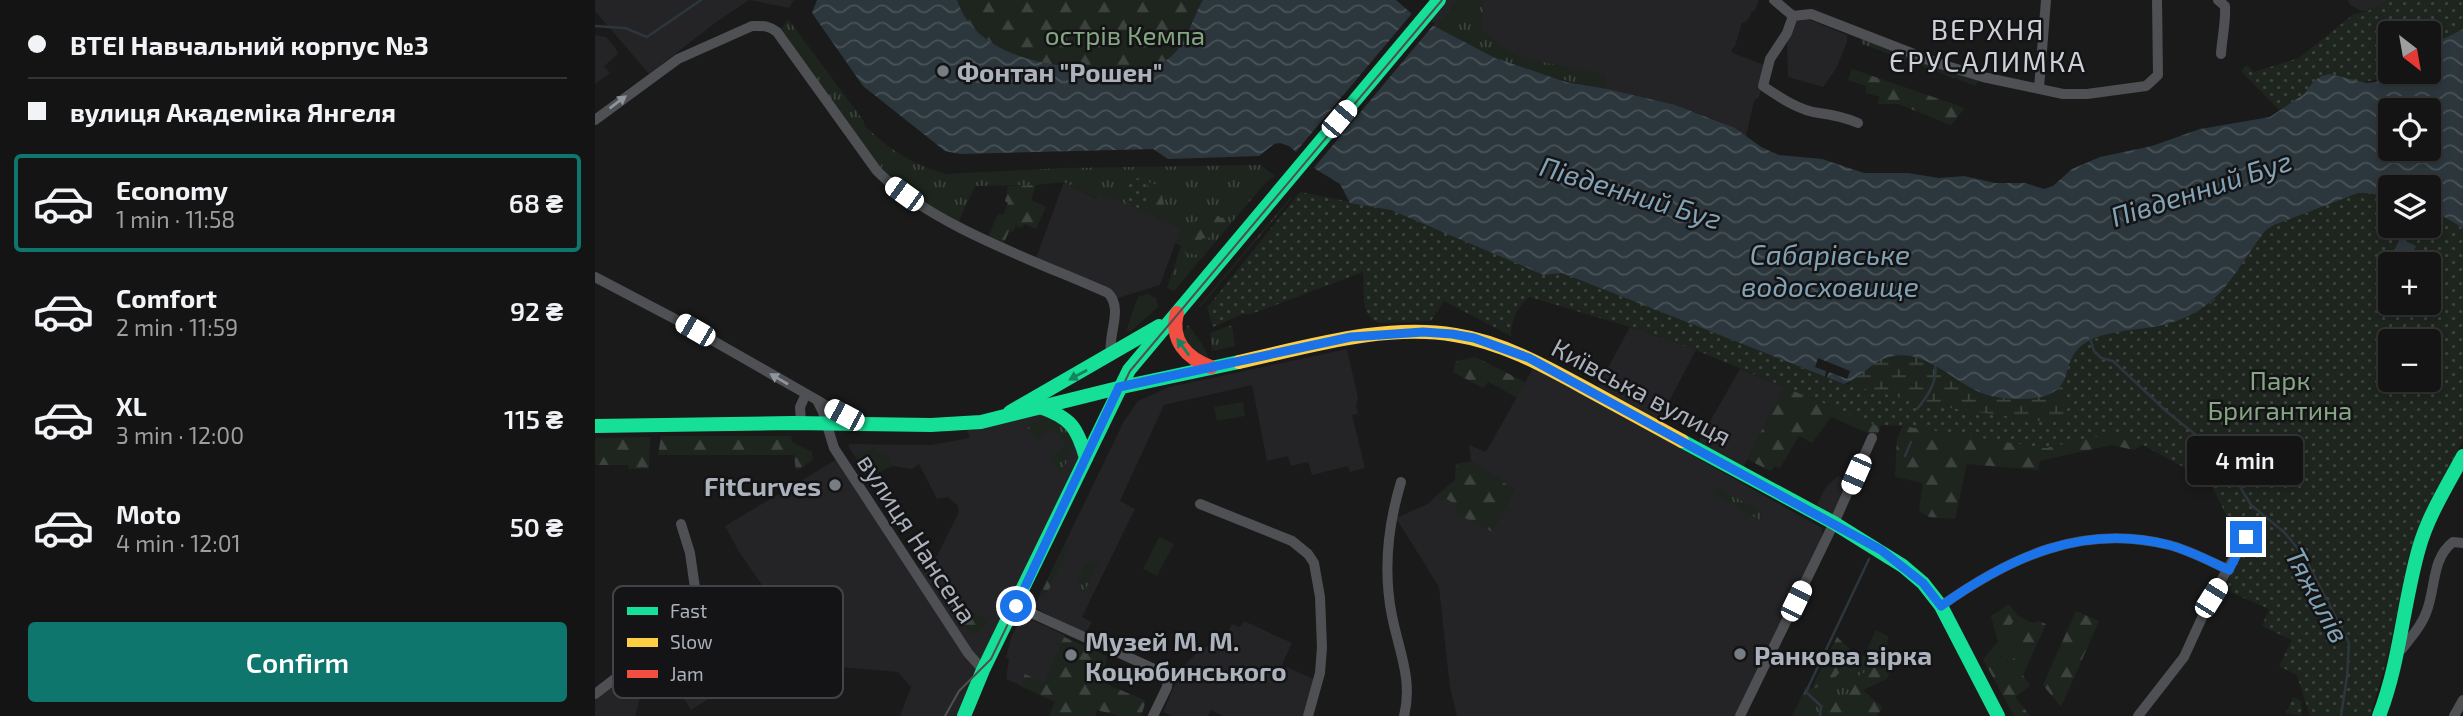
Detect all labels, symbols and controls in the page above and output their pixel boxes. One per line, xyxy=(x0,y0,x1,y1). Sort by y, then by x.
district label: ВЕРХНЯ ЄРУСАЛИМКА xyxy=(1889,12,2087,78)
park label: острів Кемпа xyxy=(1045,19,1205,50)
north arrow xyxy=(2378,21,2441,84)
map controls xyxy=(2378,21,2441,392)
text: ВТЕІ Навчальний корпус №3 xyxy=(70,29,429,60)
place label: Фонтан "Рошен" xyxy=(957,56,1162,87)
marker: Фонтан "Рошен" xyxy=(935,63,951,79)
one-way arrow xyxy=(609,95,627,110)
text: вулиця Академіка Янгеля xyxy=(70,96,396,127)
car xyxy=(1318,96,1361,142)
button: locate xyxy=(2378,98,2441,161)
water label: Південний Буг xyxy=(2106,143,2296,233)
water label: Південний Буг xyxy=(1536,148,1726,236)
icon: car xyxy=(32,172,95,235)
car xyxy=(881,173,928,215)
text: Economy xyxy=(116,174,228,205)
button: layers xyxy=(2378,175,2441,238)
text: 68 ₴ xyxy=(509,187,563,218)
text: 1 min · 11:58 xyxy=(116,205,235,233)
water label: Сабарівське водосховище xyxy=(1741,237,1919,303)
button: + xyxy=(2378,252,2441,315)
icon: car xyxy=(32,280,95,343)
text: Comfort xyxy=(116,282,217,313)
text: 92 ₴ xyxy=(510,295,563,326)
car xyxy=(672,310,719,350)
text: 2 min · 11:59 xyxy=(116,313,238,341)
button: − xyxy=(2378,329,2441,392)
street label: Київська вулиця xyxy=(1547,331,1737,452)
one-way arrow xyxy=(1176,338,1190,356)
park label: Парк Бригантина xyxy=(2208,364,2352,425)
one-way arrow xyxy=(1068,369,1087,381)
one-way arrow xyxy=(770,373,789,385)
icon: car xyxy=(32,388,95,451)
text: XL xyxy=(116,390,147,421)
car xyxy=(821,396,868,434)
text: 115 ₴ xyxy=(504,403,563,434)
text: 3 min · 12:00 xyxy=(116,421,244,449)
callout: 4 min xyxy=(2188,435,2304,484)
text: 4 min xyxy=(2215,446,2275,474)
street label: вулиця Нансена xyxy=(851,448,984,629)
car xyxy=(1838,451,1875,497)
place label: FitCurves xyxy=(704,470,821,501)
marker: FitCurves xyxy=(827,477,843,493)
icon: car xyxy=(32,496,95,559)
text: Moto xyxy=(116,498,181,529)
text: 50 ₴ xyxy=(510,511,563,542)
route end xyxy=(2230,521,2262,553)
text: 4 min · 12:01 xyxy=(116,529,241,557)
water label: Тяжилів xyxy=(2279,541,2357,649)
car xyxy=(2191,575,2232,621)
car xyxy=(1778,578,1815,624)
legend xyxy=(613,586,843,698)
route start xyxy=(1000,590,1032,622)
text: Fast xyxy=(670,599,707,622)
button: Confirm xyxy=(28,622,567,702)
place label: Музей М. М. Коцюбинського xyxy=(1085,625,1287,686)
text: Slow xyxy=(670,630,713,653)
place label: Ранкова зірка xyxy=(1754,639,1932,670)
marker: Ранкова зірка xyxy=(1732,646,1748,662)
marker: Музей М. М. Коцюбинського xyxy=(1063,647,1079,663)
text: Jam xyxy=(670,662,704,685)

